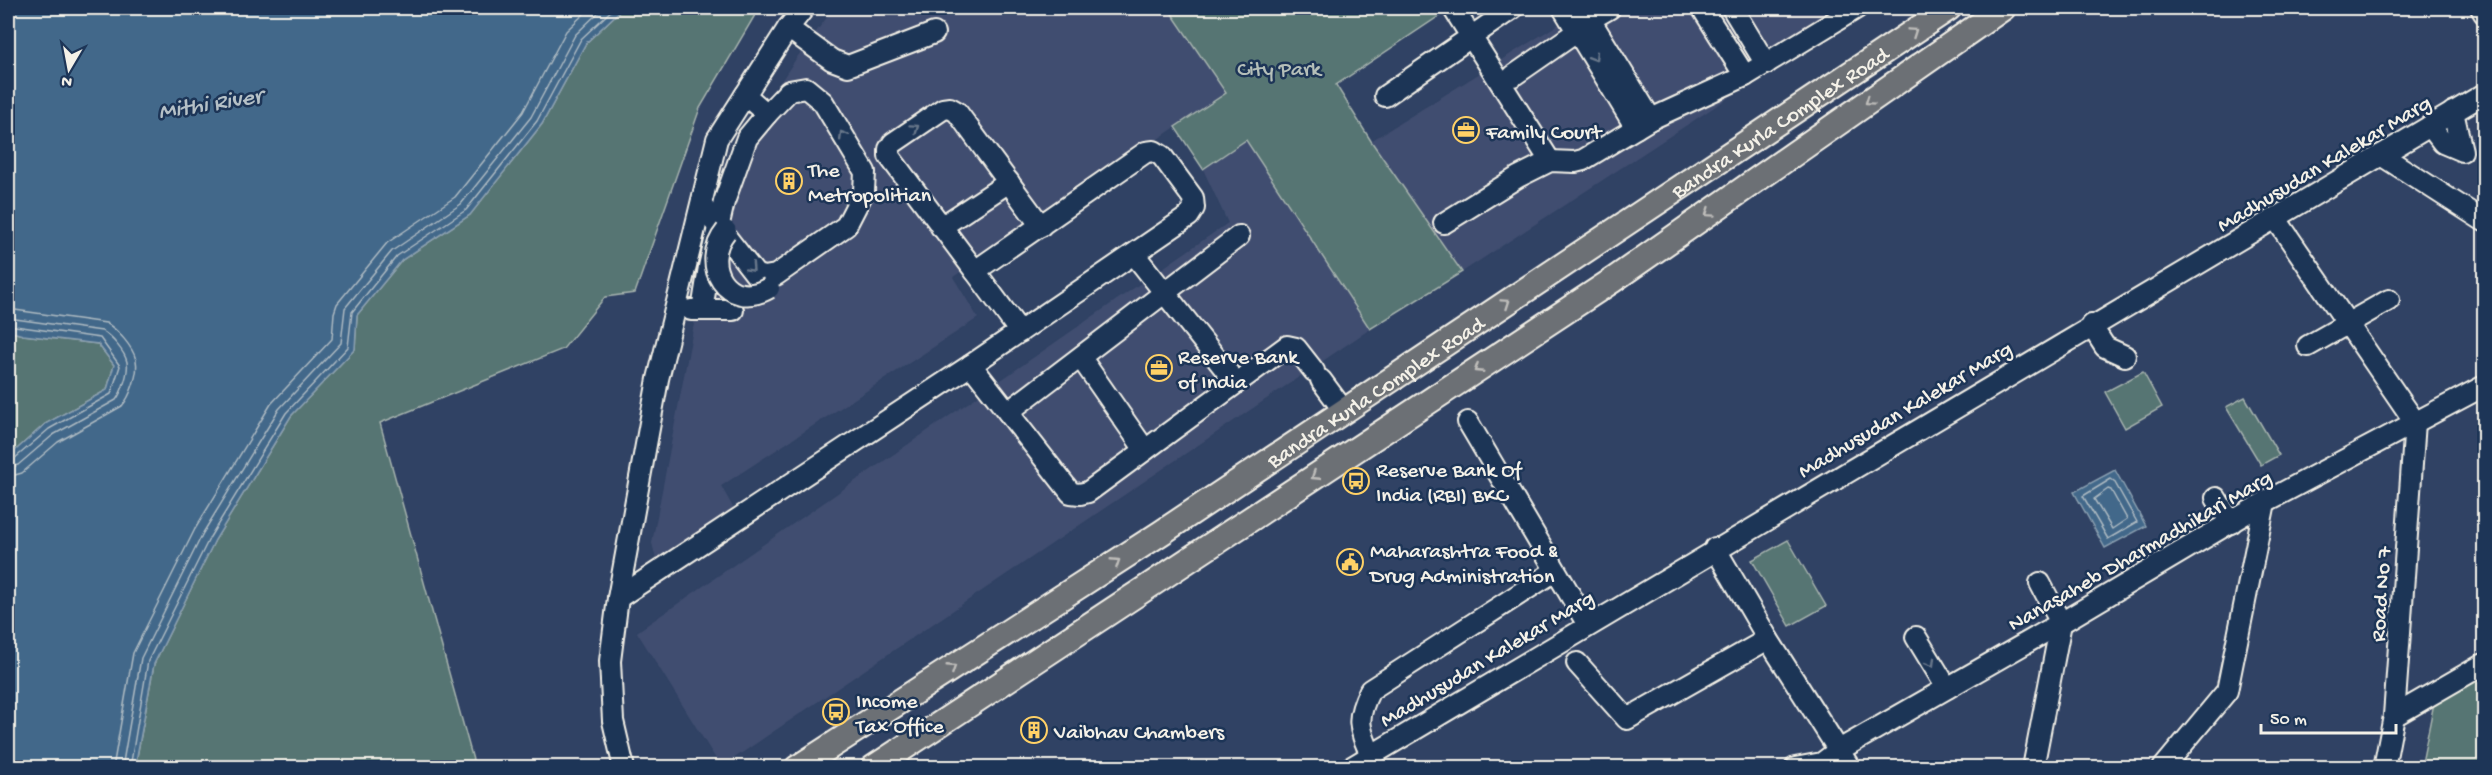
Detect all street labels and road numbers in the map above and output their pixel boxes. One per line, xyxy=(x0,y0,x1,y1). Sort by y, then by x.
street label: Bandra Kurla Complex Road xyxy=(1667,42,1897,207)
street label: Madhusudan Kalekar Marg xyxy=(2213,91,2437,240)
street label: Bandra Kurla Complex Road xyxy=(1263,311,1492,476)
street label: Madhusudan Kalekar Marg xyxy=(1794,337,2018,486)
street label: Nanasaheb Dharmadhikari Marg xyxy=(2004,466,2278,639)
street label: Road No 7 xyxy=(2367,545,2399,643)
street label: Madhusudan Kalekar Marg xyxy=(1376,586,1600,735)

